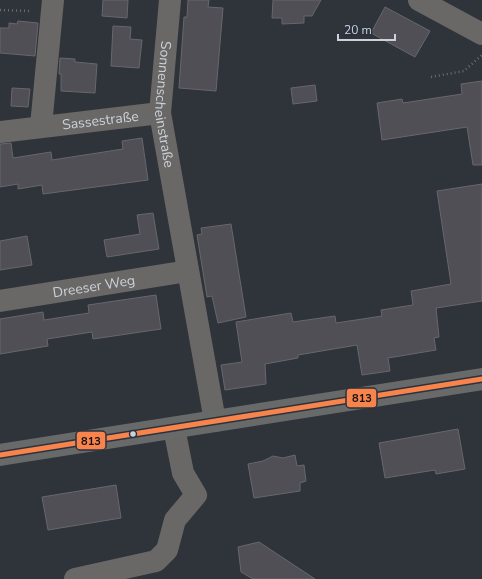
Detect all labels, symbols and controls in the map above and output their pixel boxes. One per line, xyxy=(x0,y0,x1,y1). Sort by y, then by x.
scale bar xyxy=(338,16,395,42)
text: 20 m xyxy=(344,22,372,38)
street label: Sonnenscheinstraße xyxy=(150,40,179,169)
street label: Sassestraße xyxy=(61,107,140,135)
street label: Dreeser Weg xyxy=(51,271,137,302)
line badge: 813 xyxy=(346,388,377,408)
text: 813 xyxy=(352,391,372,406)
unlabelled marker xyxy=(128,429,138,439)
line badge: 813 xyxy=(76,431,106,450)
text: 813 xyxy=(81,434,101,449)

